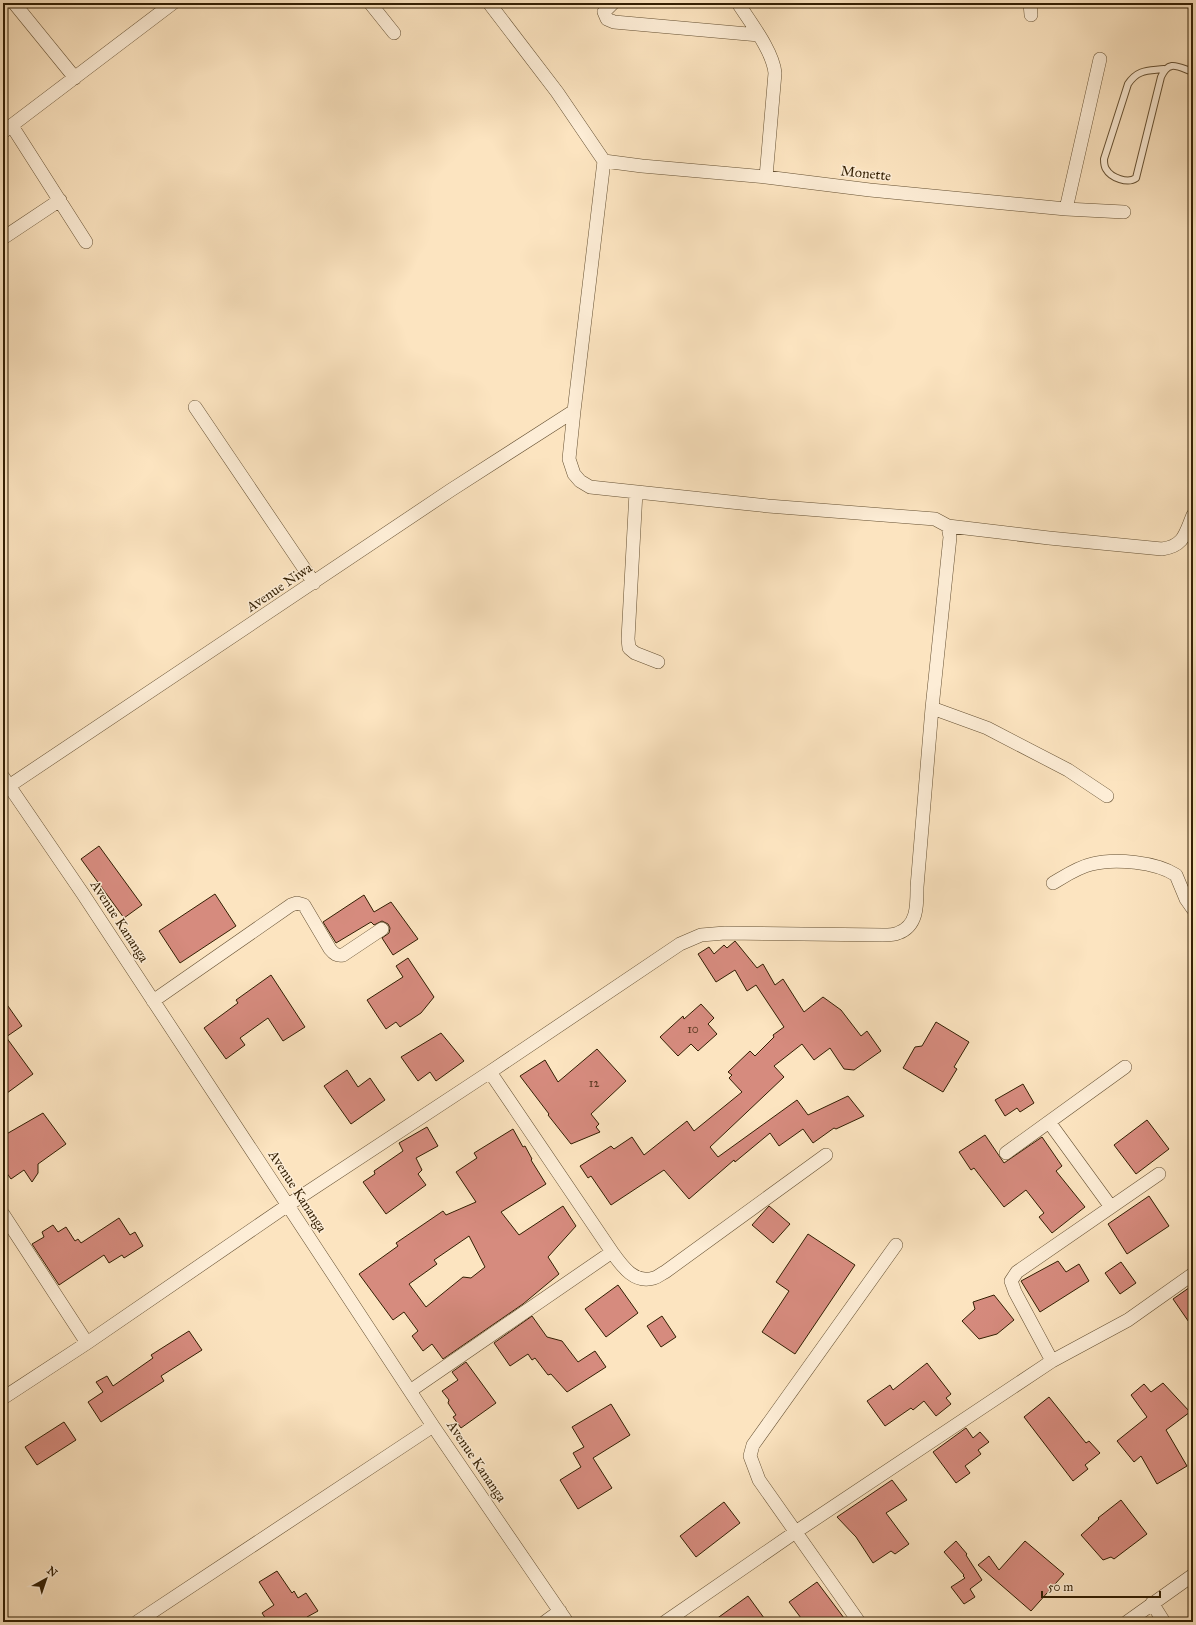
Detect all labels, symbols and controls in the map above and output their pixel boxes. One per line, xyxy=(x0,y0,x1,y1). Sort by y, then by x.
street label: Monette xyxy=(840,162,892,185)
street label: Avenue Niwa xyxy=(242,559,315,616)
street label: Avenue Kananga xyxy=(86,876,152,966)
house number: 10 xyxy=(687,1022,699,1036)
house number: 12 xyxy=(589,1076,599,1090)
street label: Avenue Kananga xyxy=(264,1146,330,1236)
street label: Avenue Kananga xyxy=(443,1417,510,1505)
north arrow xyxy=(26,1559,66,1599)
text: N xyxy=(44,1564,60,1580)
scale bar xyxy=(1042,1573,1160,1599)
text: 50 m xyxy=(1048,1580,1073,1594)

